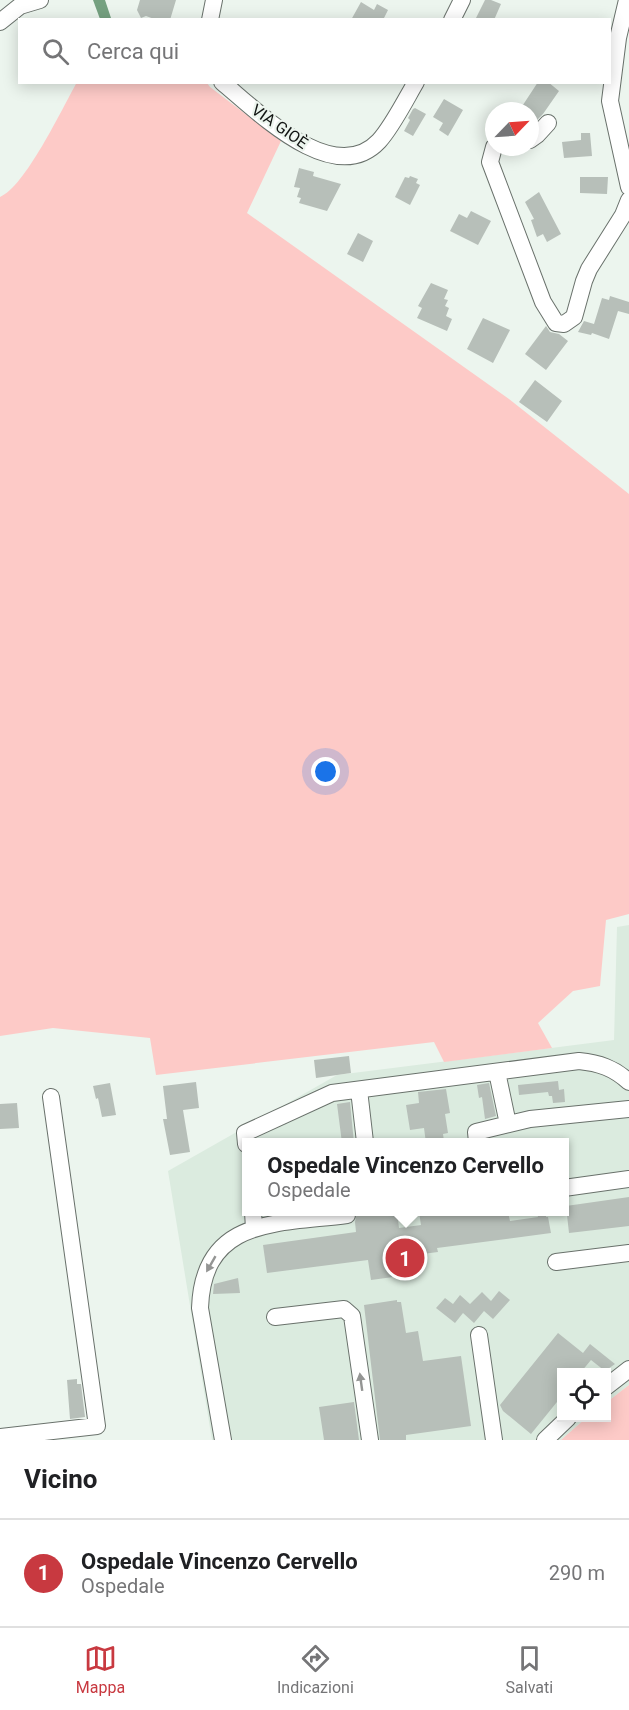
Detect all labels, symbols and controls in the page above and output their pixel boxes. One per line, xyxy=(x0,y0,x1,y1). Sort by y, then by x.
search box xyxy=(18,18,611,84)
icon: search xyxy=(39,35,72,68)
text: Cerca qui xyxy=(87,39,179,64)
street label: VIA GIOÈ xyxy=(248,100,312,153)
north arrow xyxy=(485,102,539,156)
your location xyxy=(311,757,340,786)
popup xyxy=(242,1138,569,1216)
text: Ospedale Vincenzo Cervello xyxy=(267,1153,544,1178)
text: Ospedale xyxy=(267,1178,351,1202)
pin: 1 xyxy=(386,1236,424,1280)
one-way arrow xyxy=(205,1256,216,1272)
map controls xyxy=(557,1368,611,1422)
button: locate xyxy=(557,1368,611,1422)
one-way arrow xyxy=(357,1372,366,1391)
text: Vicino xyxy=(24,1464,98,1494)
text: Ospedale Vincenzo Cervello xyxy=(81,1549,358,1574)
text: 1 xyxy=(38,1561,49,1585)
text: 290 m xyxy=(549,1561,605,1585)
text: Ospedale xyxy=(81,1574,165,1598)
tab: Mappa xyxy=(76,1642,125,1697)
tab: Indicazioni xyxy=(277,1642,354,1697)
tab: Salvati xyxy=(506,1642,553,1697)

